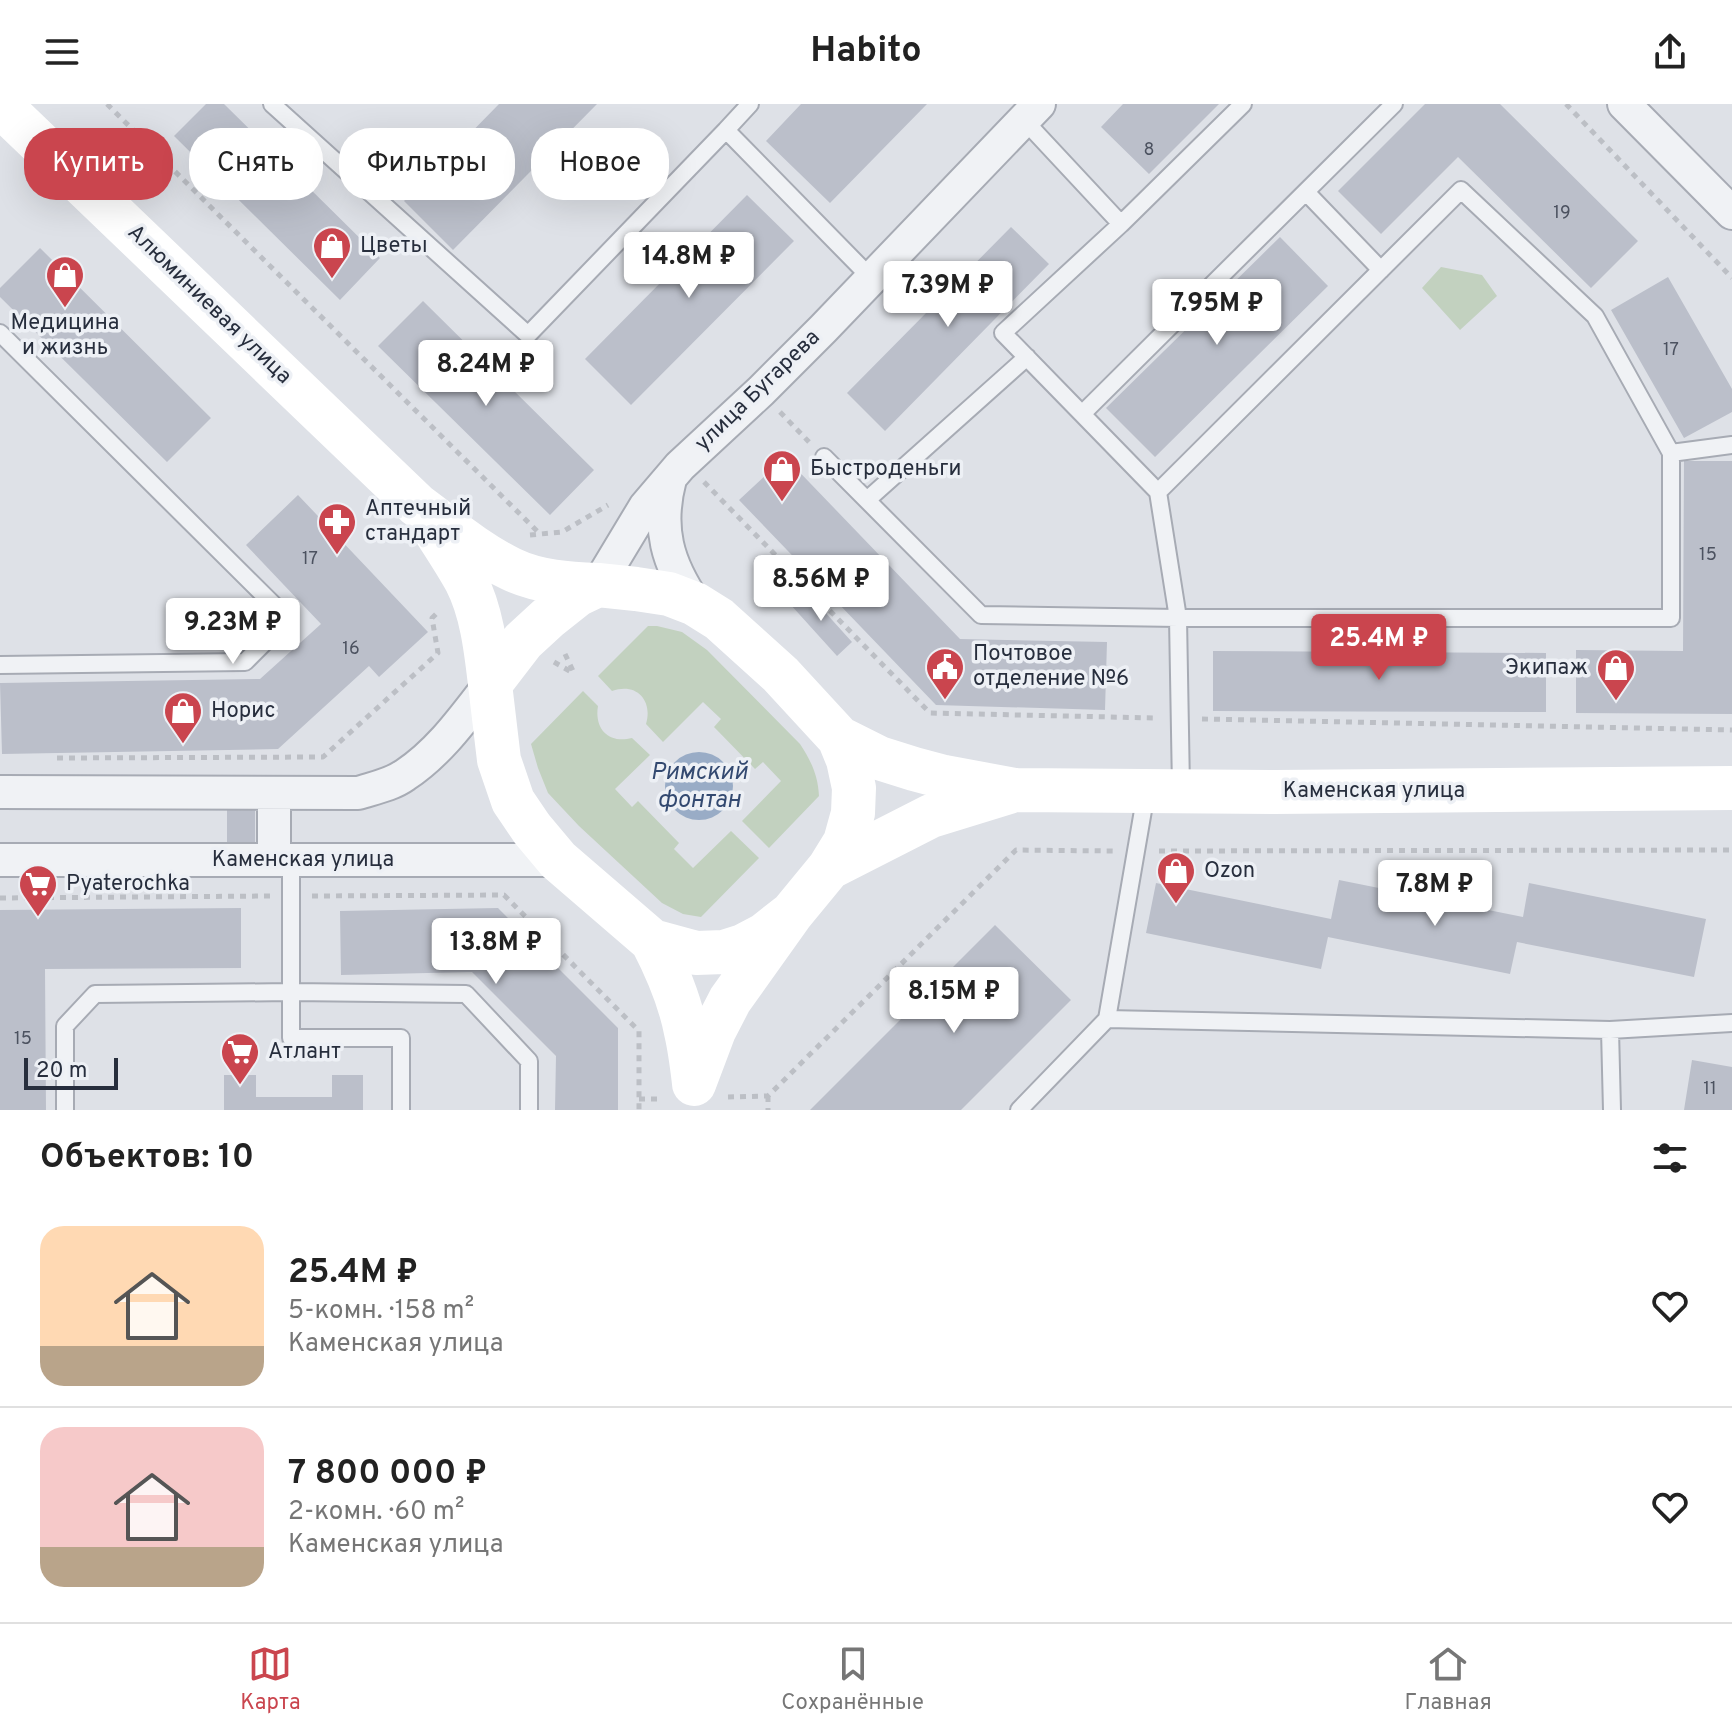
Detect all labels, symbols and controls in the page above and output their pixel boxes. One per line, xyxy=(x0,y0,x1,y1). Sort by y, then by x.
text: Habito xyxy=(810,29,922,75)
icon: menu xyxy=(40,30,84,74)
icon: share xyxy=(1648,30,1692,74)
chip: Купить xyxy=(24,128,173,200)
chip: Снять xyxy=(189,128,323,200)
chip: Фильтры xyxy=(339,128,515,200)
chip: Новое xyxy=(531,128,669,200)
house number: 8 xyxy=(1144,139,1155,162)
house number: 19 xyxy=(1553,202,1571,225)
street label: Алюминиевая улица xyxy=(121,220,297,390)
shop icon: Цветы xyxy=(311,225,353,280)
pin: 14.8M ₽ xyxy=(615,232,763,300)
place label: Цветы xyxy=(360,233,428,260)
text: 14.8M ₽ xyxy=(642,241,736,274)
shop icon: Медицина и жизнь xyxy=(44,254,86,309)
pin: 7.39M ₽ xyxy=(874,261,1022,329)
text: 7.39M ₽ xyxy=(901,270,995,303)
pin: 7.95M ₽ xyxy=(1143,279,1291,347)
text: 7.95M ₽ xyxy=(1170,288,1264,321)
place label: Медицина и жизнь xyxy=(11,310,119,362)
street label: улица Бугарева xyxy=(690,324,826,458)
house number: 17 xyxy=(1663,339,1679,362)
pin: 8.24M ₽ xyxy=(412,340,560,408)
text: 8.24M ₽ xyxy=(436,349,536,382)
shop icon: Быстроденьги xyxy=(761,448,803,503)
place label: Быстроденьги xyxy=(810,456,962,483)
place label: Аптечный стандарт xyxy=(365,496,471,548)
pharmacy icon: Аптечный стандарт xyxy=(316,501,358,556)
house number: 15 xyxy=(1699,544,1717,567)
house number: 17 xyxy=(302,548,318,571)
pin: 8.56M ₽ xyxy=(747,555,895,623)
text: 8.56M ₽ xyxy=(772,564,870,597)
pin: 9.23M ₽ xyxy=(159,598,307,666)
text: 9.23M ₽ xyxy=(184,607,282,640)
pin: 25.4M ₽ xyxy=(1305,614,1453,682)
text: 25.4M ₽ xyxy=(1329,623,1429,656)
house number: 16 xyxy=(342,638,360,661)
place label: Почтовое отделение №6 xyxy=(973,641,1129,693)
public building icon: Почтовое отделение №6 xyxy=(924,646,966,701)
shop icon: Экипаж xyxy=(1595,647,1637,702)
place label: Экипаж xyxy=(1505,655,1588,682)
shop icon: Норис xyxy=(162,690,204,745)
place label: Норис xyxy=(211,698,275,725)
water label: Римский фонтан xyxy=(651,758,749,816)
street label: Каменская улица xyxy=(1283,778,1465,805)
street label: Каменская улица xyxy=(212,847,394,874)
shop icon: Ozon xyxy=(1155,850,1197,905)
place label: Ozon xyxy=(1204,858,1255,885)
pin: 7.8M ₽ xyxy=(1370,860,1500,928)
supermarket icon: Pyaterochka xyxy=(17,863,59,918)
text: 7.8M ₽ xyxy=(1396,869,1474,902)
place label: Pyaterochka xyxy=(66,871,190,898)
pin: 13.8M ₽ xyxy=(422,918,570,986)
text: 13.8M ₽ xyxy=(450,927,542,960)
pin: 8.15M ₽ xyxy=(880,967,1028,1035)
text: 8.15M ₽ xyxy=(908,976,1001,1009)
house number: 15 xyxy=(14,1028,32,1051)
supermarket icon: Атлант xyxy=(219,1031,261,1086)
place label: Атлант xyxy=(268,1039,341,1066)
scale bar xyxy=(24,1054,118,1090)
text: 20 m xyxy=(36,1058,87,1085)
house number: 11 xyxy=(1703,1078,1717,1101)
icon: filters xyxy=(1648,1136,1692,1180)
text: Объектов: 10 xyxy=(40,1137,254,1180)
text: 25.4M ₽ xyxy=(288,1252,418,1295)
icon: home xyxy=(104,1258,200,1354)
icon: heart xyxy=(1648,1284,1692,1328)
text: 5-комн. · 158 m² xyxy=(288,1295,474,1328)
text: Каменская улица xyxy=(288,1328,503,1361)
text: 7 800 000 ₽ xyxy=(288,1453,487,1496)
icon: home xyxy=(104,1459,200,1555)
icon: heart xyxy=(1648,1485,1692,1529)
text: 2-комн. · 60 m² xyxy=(288,1496,464,1529)
text: Каменская улица xyxy=(288,1529,503,1562)
tab: Карта xyxy=(240,1642,301,1717)
tab: Сохранённые xyxy=(781,1642,924,1717)
tab: Главная xyxy=(1404,1642,1492,1717)

